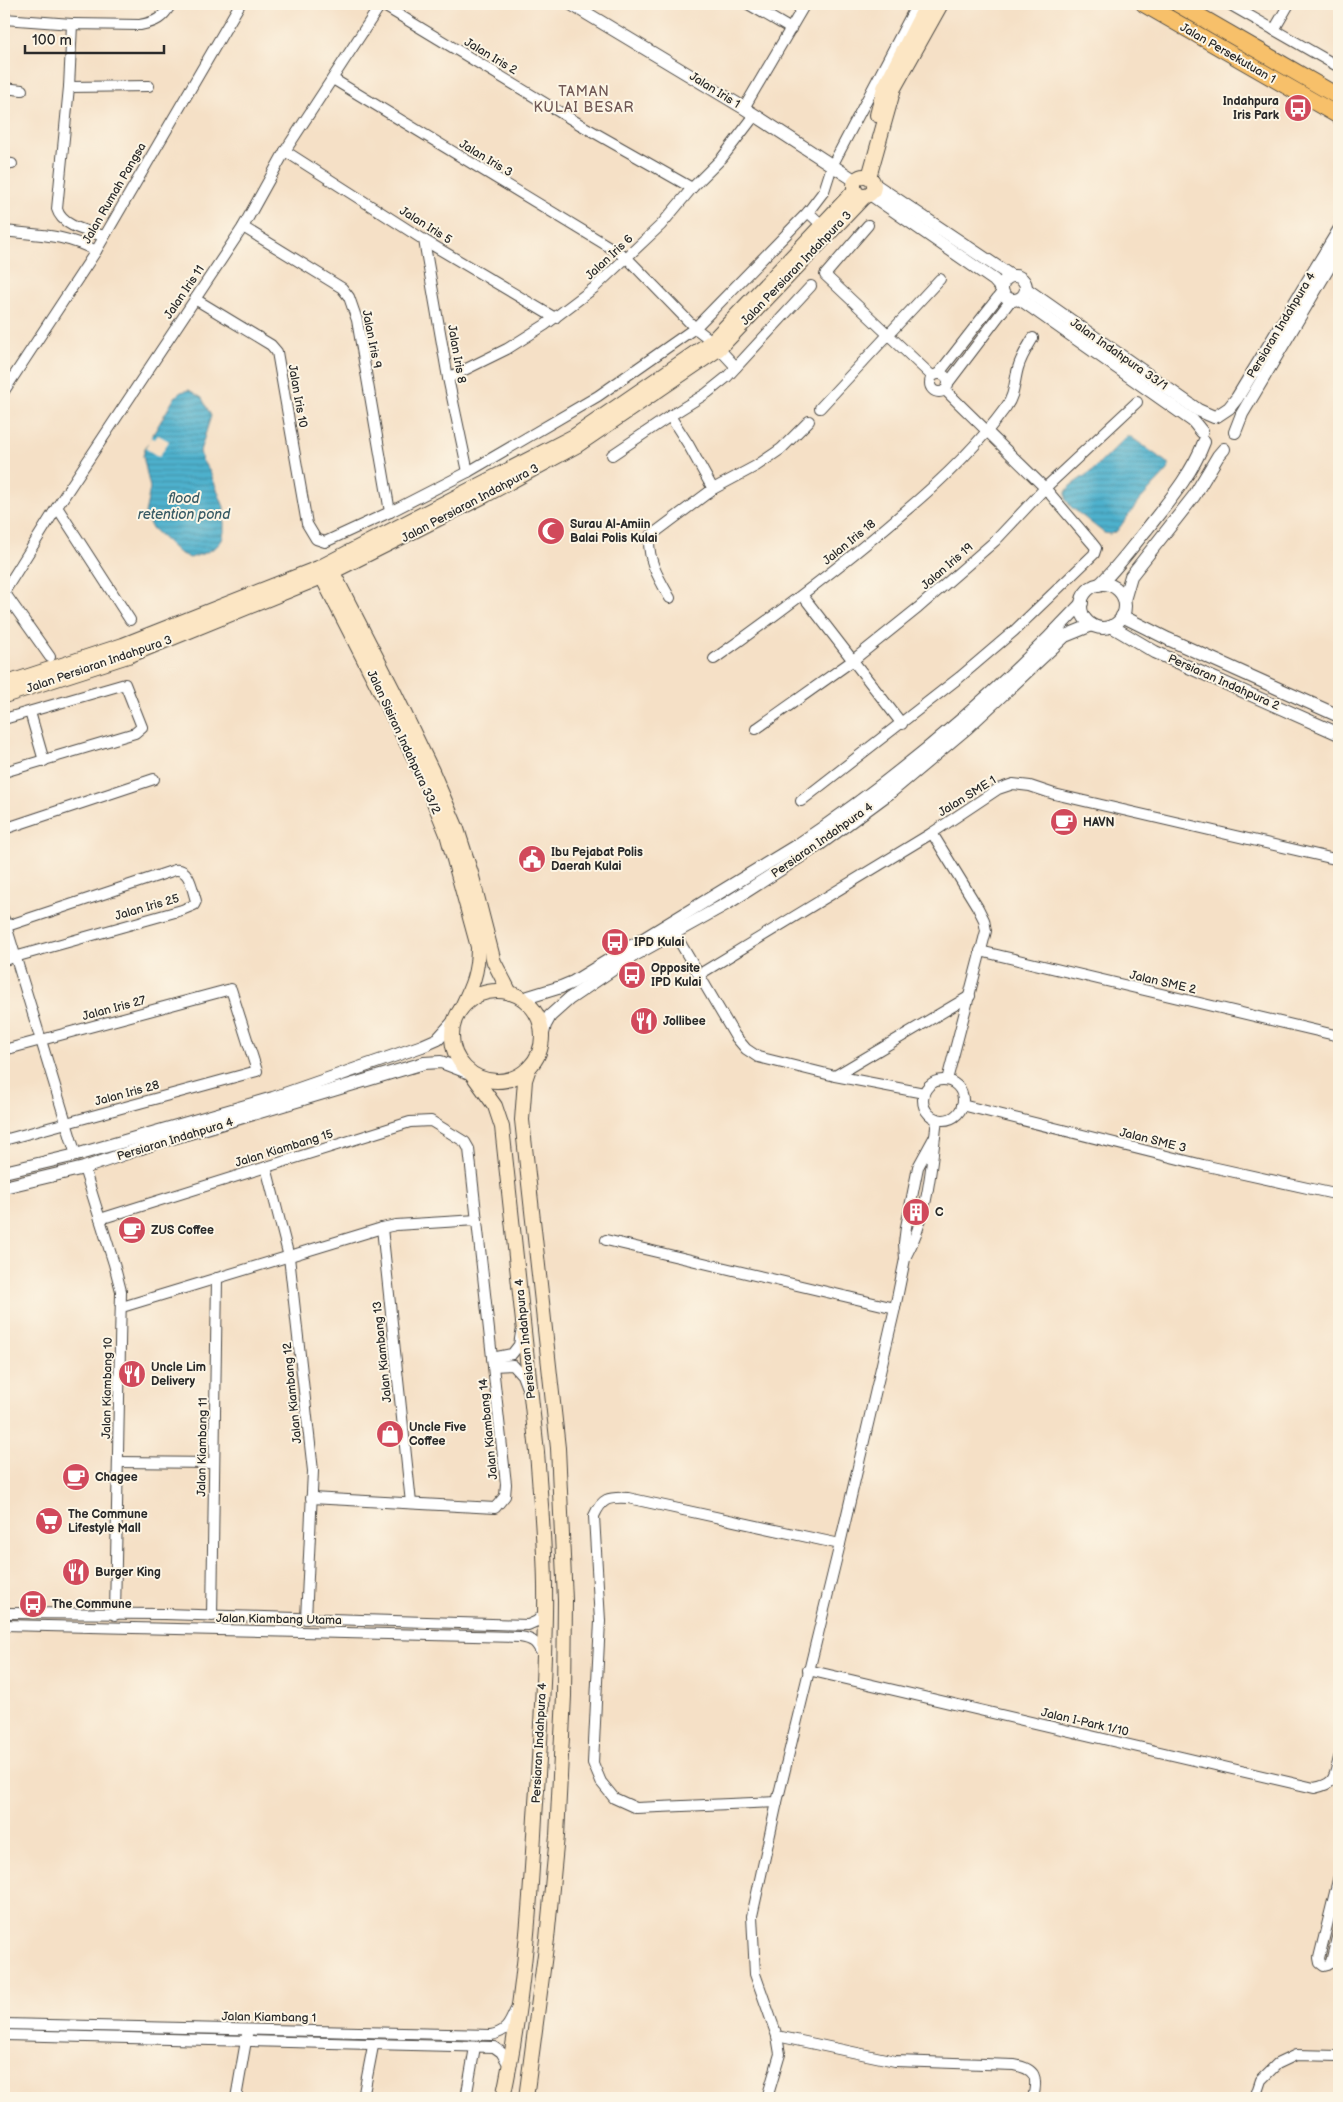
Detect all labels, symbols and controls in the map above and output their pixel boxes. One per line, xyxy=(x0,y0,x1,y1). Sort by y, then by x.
street label: Jalan Persekutuan 1 xyxy=(1177,20,1278,87)
scale bar xyxy=(25,22,164,54)
text: 100 m xyxy=(32,31,72,50)
street label: Jalan Iris 2 xyxy=(461,35,520,78)
street label: Jalan Iris 1 xyxy=(687,69,743,112)
district label: TAMAN KULAI BESAR xyxy=(534,83,634,116)
bus stop icon: Indahpura Iris Park xyxy=(1283,93,1313,123)
place label: Indahpura Iris Park xyxy=(1223,94,1280,123)
street label: Jalan Iris 3 xyxy=(456,137,515,180)
street label: Jalan Rumah Pangsa xyxy=(79,140,150,246)
street label: Jalan Iris 5 xyxy=(397,203,455,248)
street label: Jalan Persiaran Indahpura 3 xyxy=(738,208,855,329)
street label: Jalan Iris 6 xyxy=(582,232,636,283)
street label: Jalan Iris 11 xyxy=(161,263,208,322)
street label: Persiaran Indahpura 4 xyxy=(1244,269,1319,381)
street label: Jalan Iris 9 xyxy=(359,309,385,370)
street label: Jalan Indahpura 33/1 xyxy=(1067,315,1170,394)
street label: Jalan Iris 8 xyxy=(444,324,469,385)
street label: Jalan Iris 10 xyxy=(285,363,310,429)
street label: Jalan Persiaran Indahpura 3 xyxy=(399,461,541,546)
water label: flood retention pond xyxy=(138,490,231,523)
mosque icon: Surau Al-Amiin Balai Polis Kulai xyxy=(536,516,566,546)
street label: Jalan Iris 18 xyxy=(820,516,879,568)
place label: Surau Al-Amiin Balai Polis Kulai xyxy=(570,517,658,546)
street label: Jalan Iris 19 xyxy=(918,540,976,593)
street label: Jalan Persiaran Indahpura 3 xyxy=(24,632,174,696)
street label: Persiaran Indahpura 2 xyxy=(1166,651,1282,714)
street label: Jalan Sisiran Indahpura 33/2 xyxy=(363,668,444,817)
street label: Jalan SME 1 xyxy=(936,773,999,820)
street label: Persiaran Indahpura 4 xyxy=(769,799,877,881)
cafe icon: HAVN xyxy=(1049,807,1079,837)
place label: HAVN xyxy=(1083,815,1115,830)
public building icon: Ibu Pejabat Polis Daerah Kulai xyxy=(517,844,547,874)
place label: Ibu Pejabat Polis Daerah Kulai xyxy=(551,845,643,874)
street label: Jalan Iris 25 xyxy=(113,891,181,924)
bus stop icon: IPD Kulai xyxy=(600,927,630,957)
place label: IPD Kulai xyxy=(634,935,684,950)
bus stop icon: Opposite IPD Kulai xyxy=(617,960,647,990)
place label: Opposite IPD Kulai xyxy=(651,961,701,990)
street label: Jalan SME 2 xyxy=(1128,968,1198,997)
street label: Jalan Iris 27 xyxy=(81,993,148,1024)
restaurant icon: Jollibee xyxy=(629,1006,659,1036)
place label: Jollibee xyxy=(663,1014,706,1029)
street label: Jalan Iris 28 xyxy=(93,1078,161,1109)
street label: Persiaran Indahpura 4 xyxy=(115,1114,236,1164)
street label: Jalan SME 3 xyxy=(1118,1125,1188,1156)
street label: Jalan Kiambang 15 xyxy=(233,1126,335,1171)
building icon: C xyxy=(901,1197,931,1227)
place label: C xyxy=(935,1205,944,1220)
cafe icon: ZUS Coffee xyxy=(117,1215,147,1245)
place label: ZUS Coffee xyxy=(151,1223,214,1238)
street label: Persiaran Indahpura 4 xyxy=(512,1277,539,1400)
street label: Jalan Kiambang 13 xyxy=(370,1300,395,1403)
street label: Jalan Kiambang 10 xyxy=(99,1337,116,1439)
street label: Jalan Kiambang 12 xyxy=(280,1342,305,1444)
restaurant icon: Uncle Lim Delivery xyxy=(117,1359,147,1389)
place label: Uncle Lim Delivery xyxy=(151,1360,206,1389)
street label: Jalan Kiambang 14 xyxy=(476,1377,501,1480)
street label: Jalan Kiambang 11 xyxy=(194,1397,211,1497)
shop icon: Uncle Five Coffee xyxy=(375,1419,405,1449)
place label: Uncle Five Coffee xyxy=(409,1420,466,1449)
cafe icon: Chagee xyxy=(61,1462,91,1492)
place label: Chagee xyxy=(95,1470,138,1485)
supermarket icon: The Commune Lifestyle Mall xyxy=(34,1506,64,1536)
place label: The Commune Lifestyle Mall xyxy=(68,1507,148,1536)
restaurant icon: Burger King xyxy=(61,1557,91,1587)
place label: Burger King xyxy=(95,1565,161,1580)
bus stop icon: The Commune xyxy=(18,1589,48,1619)
place label: The Commune xyxy=(52,1597,132,1612)
street label: Jalan Kiambang Utama xyxy=(216,1611,342,1628)
street label: Persiaran Indahpura 4 xyxy=(529,1682,550,1804)
street label: Jalan I-Park 1/10 xyxy=(1040,1705,1130,1740)
street label: Jalan Kiambang 1 xyxy=(222,2009,316,2026)

